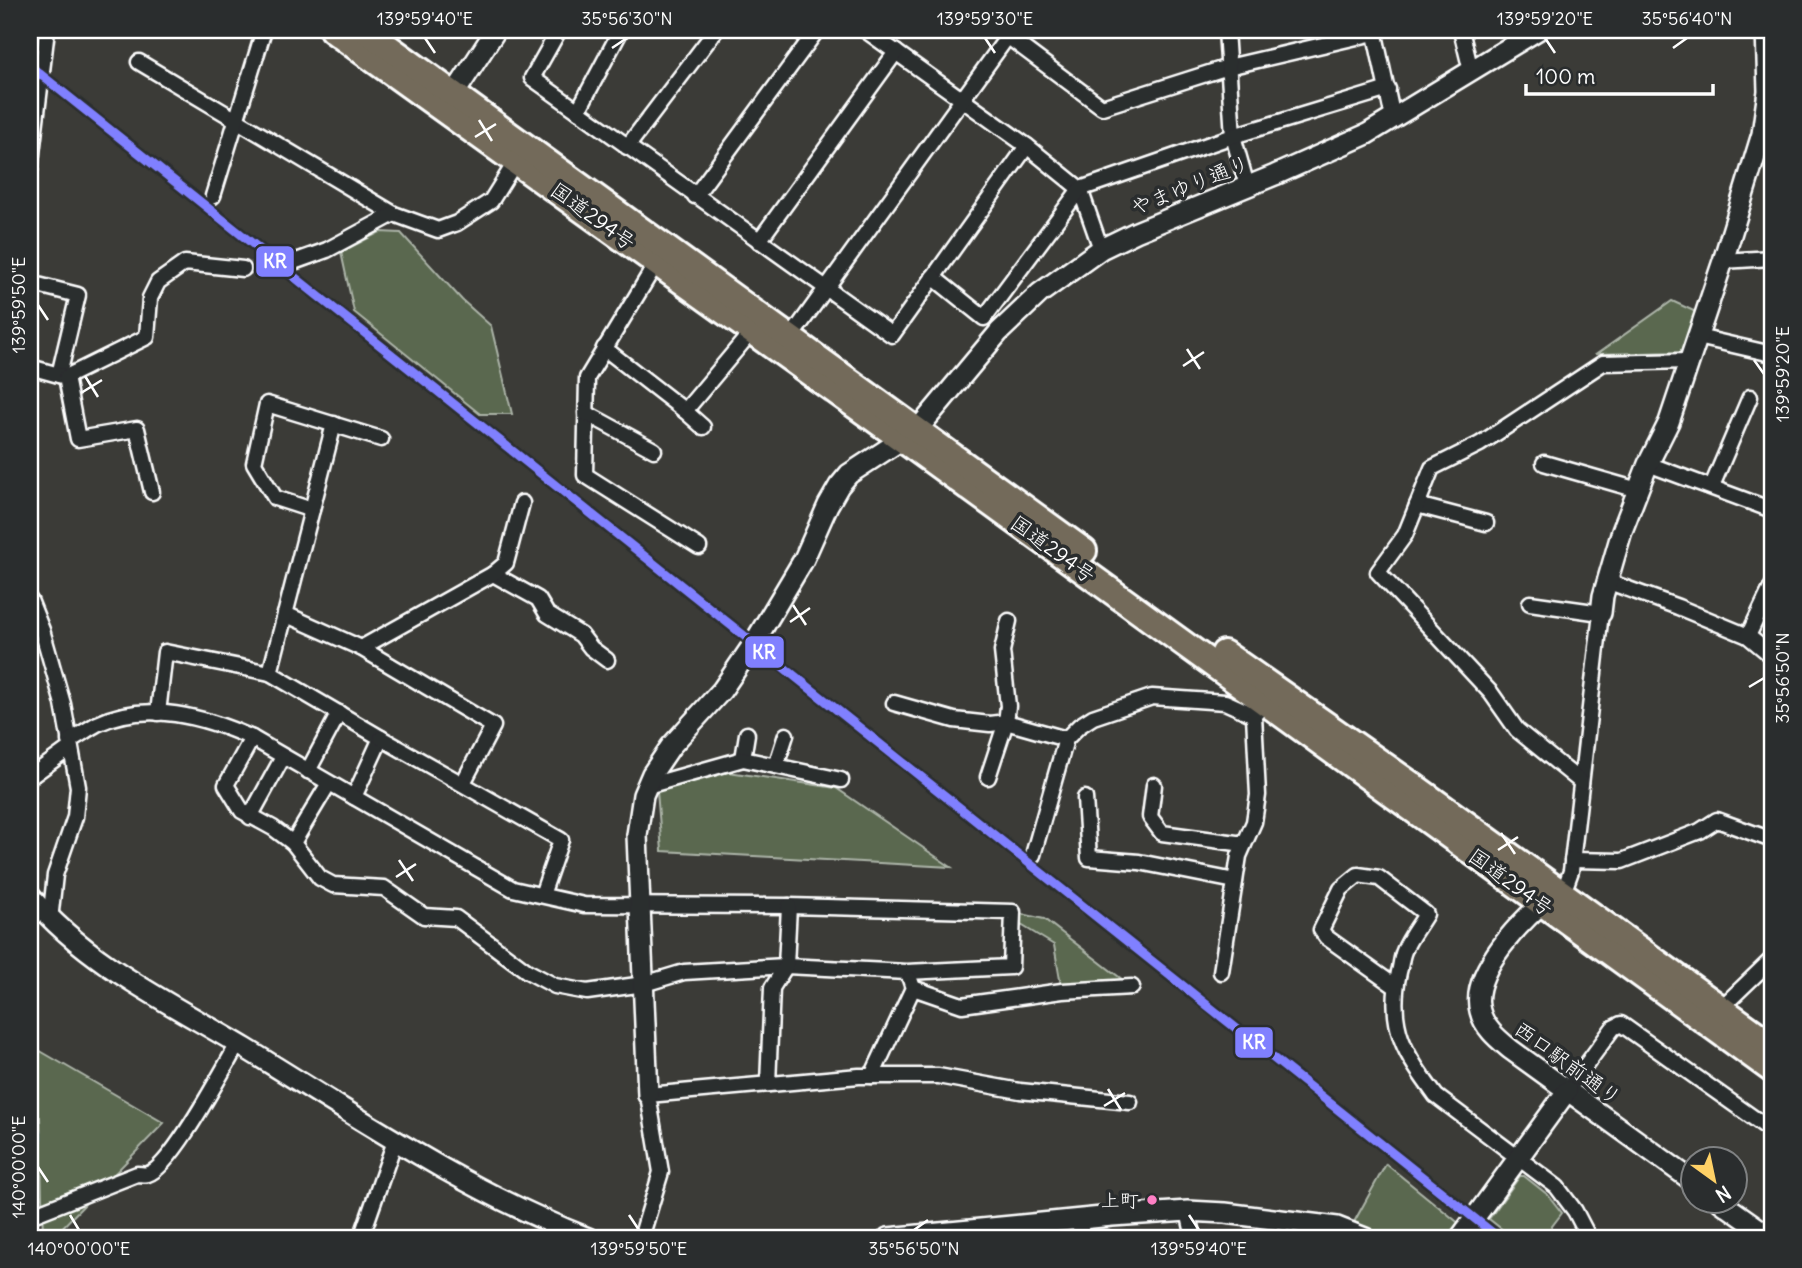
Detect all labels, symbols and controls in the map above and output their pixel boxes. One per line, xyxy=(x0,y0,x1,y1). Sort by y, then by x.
text: 139°59'40"E xyxy=(377,7,473,30)
text: 35°56'30"N xyxy=(581,7,673,30)
text: 139°59'30"E xyxy=(937,7,1033,30)
text: 139°59'20"E xyxy=(1497,7,1593,30)
text: 35°56'40"N xyxy=(1641,7,1733,30)
scale bar xyxy=(1526,52,1713,96)
text: 100 m xyxy=(1536,63,1595,90)
street label: やまゆり通り xyxy=(1127,149,1253,221)
street label: 国道294号 xyxy=(545,176,641,256)
line badge: KR xyxy=(255,245,295,278)
text: KR xyxy=(263,249,287,273)
text: 139°59'50"E xyxy=(7,257,30,353)
text: 139°59'20"E xyxy=(1771,326,1794,422)
street label: 国道294号 xyxy=(1005,509,1101,589)
text: 35°56'50"N xyxy=(1771,632,1794,724)
line badge: KR xyxy=(744,635,785,669)
text: KR xyxy=(752,640,776,664)
street label: 国道294号 xyxy=(1463,842,1559,922)
street label: 西口駅前通り xyxy=(1509,1015,1627,1111)
line badge: KR xyxy=(1234,1026,1274,1059)
text: KR xyxy=(1242,1030,1266,1054)
text: 140°00'00"E xyxy=(7,1116,30,1218)
north arrow xyxy=(1680,1146,1750,1216)
text: N xyxy=(1711,1181,1735,1208)
place label: 上町 xyxy=(1101,1188,1139,1212)
marker: 上町 xyxy=(1145,1193,1159,1207)
text: 140°00'00"E xyxy=(28,1237,130,1260)
text: 139°59'50"E xyxy=(591,1237,687,1260)
text: 35°56'50"N xyxy=(868,1237,960,1260)
text: 139°59'40"E xyxy=(1151,1237,1247,1260)

